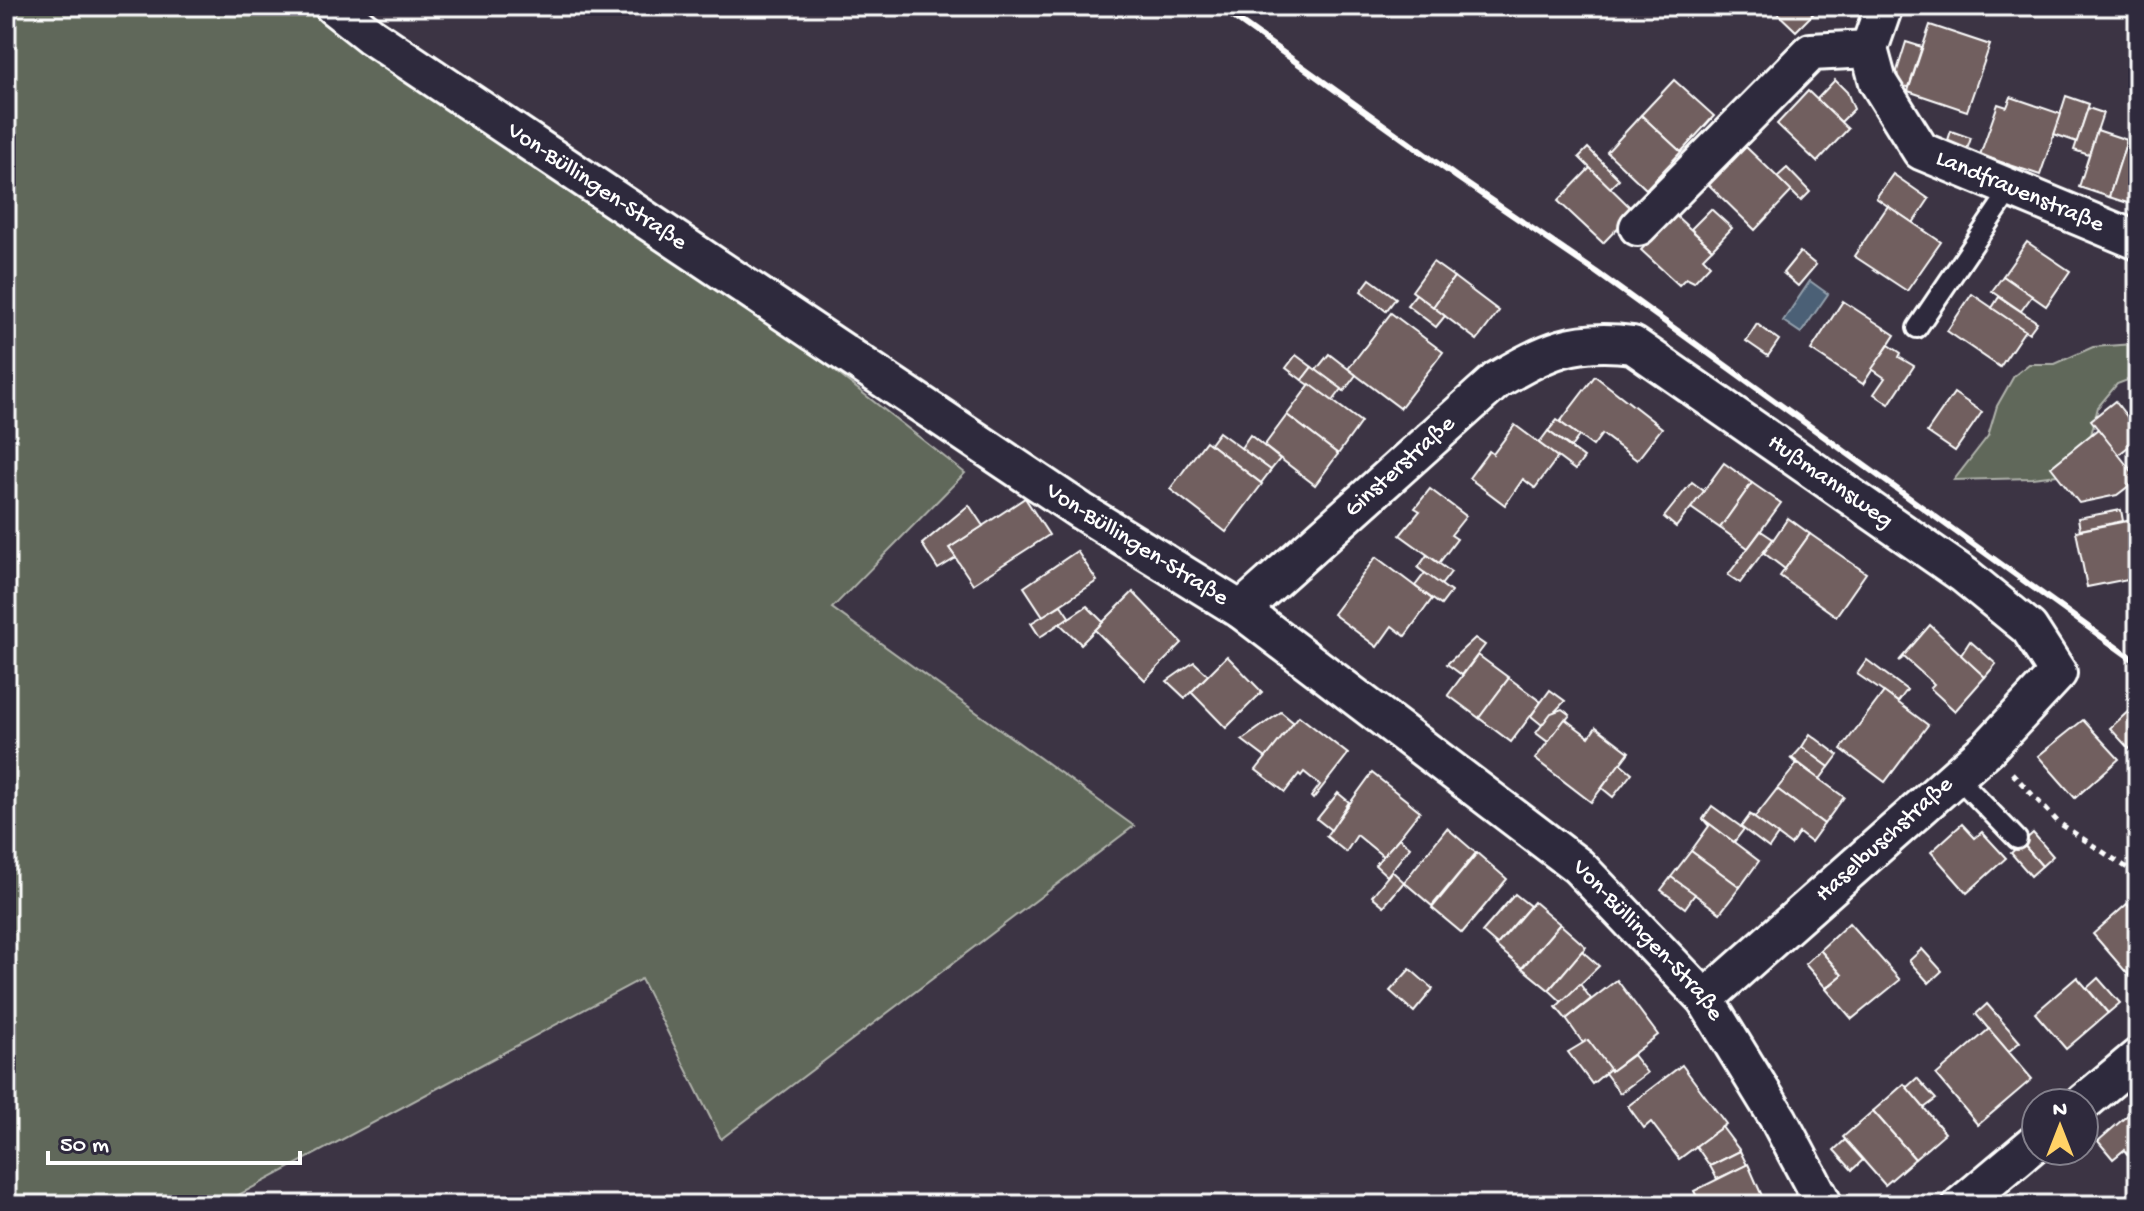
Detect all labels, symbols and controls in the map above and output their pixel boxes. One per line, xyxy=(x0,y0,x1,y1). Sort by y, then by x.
street label: Von-Büllingen-Straße xyxy=(500,116,693,258)
street label: Landfrauenstraße xyxy=(1931,144,2109,240)
street label: Ginsterstraße xyxy=(1339,409,1462,524)
street label: Hußmannsweg xyxy=(1762,428,1898,535)
street label: Von-Büllingen-Straße xyxy=(1039,476,1234,613)
street label: Haselbuschstraße xyxy=(1810,770,1960,909)
street label: Von-Büllingen-Straße xyxy=(1565,853,1730,1027)
north arrow xyxy=(2020,1087,2100,1167)
text: N xyxy=(2053,1098,2067,1124)
scale bar xyxy=(48,1115,300,1165)
text: 50 m xyxy=(60,1132,109,1161)

